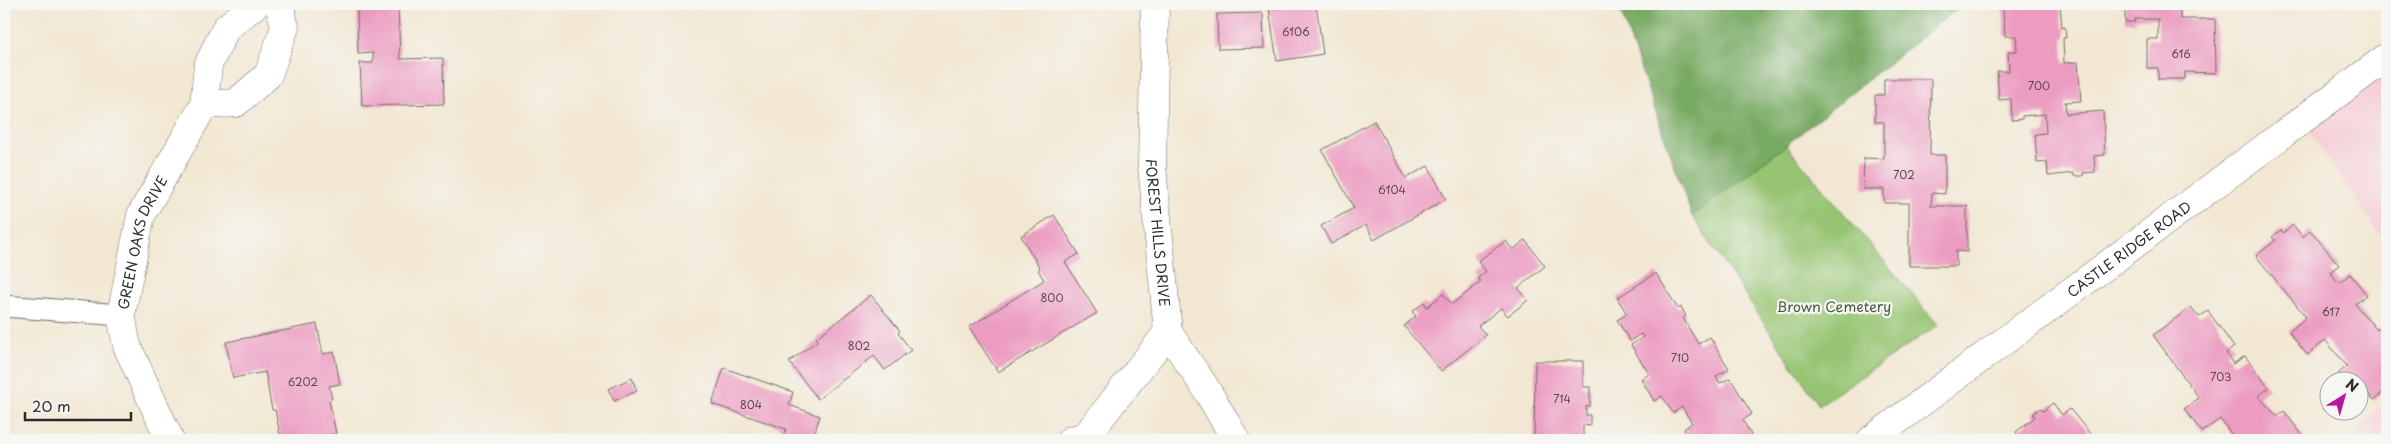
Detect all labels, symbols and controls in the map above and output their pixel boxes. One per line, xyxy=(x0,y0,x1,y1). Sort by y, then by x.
house number: 6106 xyxy=(1282,23,1310,40)
house number: 616 xyxy=(2171,45,2191,62)
house number: 700 xyxy=(2028,77,2050,94)
street label: FOREST HILLS DRIVE xyxy=(1141,159,1176,308)
house number: 702 xyxy=(1893,166,1915,183)
street label: GREEN OAKS DRIVE xyxy=(112,171,172,311)
house number: 6104 xyxy=(1378,181,1406,198)
street label: CASTLE RIDGE ROAD xyxy=(2062,195,2195,302)
house number: 800 xyxy=(1040,289,1064,306)
park label: Brown Cemetery xyxy=(1777,296,1891,317)
house number: 617 xyxy=(2322,303,2340,320)
house number: 802 xyxy=(848,337,870,354)
house number: 710 xyxy=(1671,349,1689,366)
house number: 703 xyxy=(2210,368,2232,385)
north arrow xyxy=(2318,372,2368,422)
house number: 6202 xyxy=(288,373,318,390)
text: N xyxy=(2341,373,2363,397)
scale bar xyxy=(25,389,131,421)
house number: 714 xyxy=(1553,390,1571,407)
text: 20 m xyxy=(32,394,71,417)
house number: 804 xyxy=(740,396,762,413)

